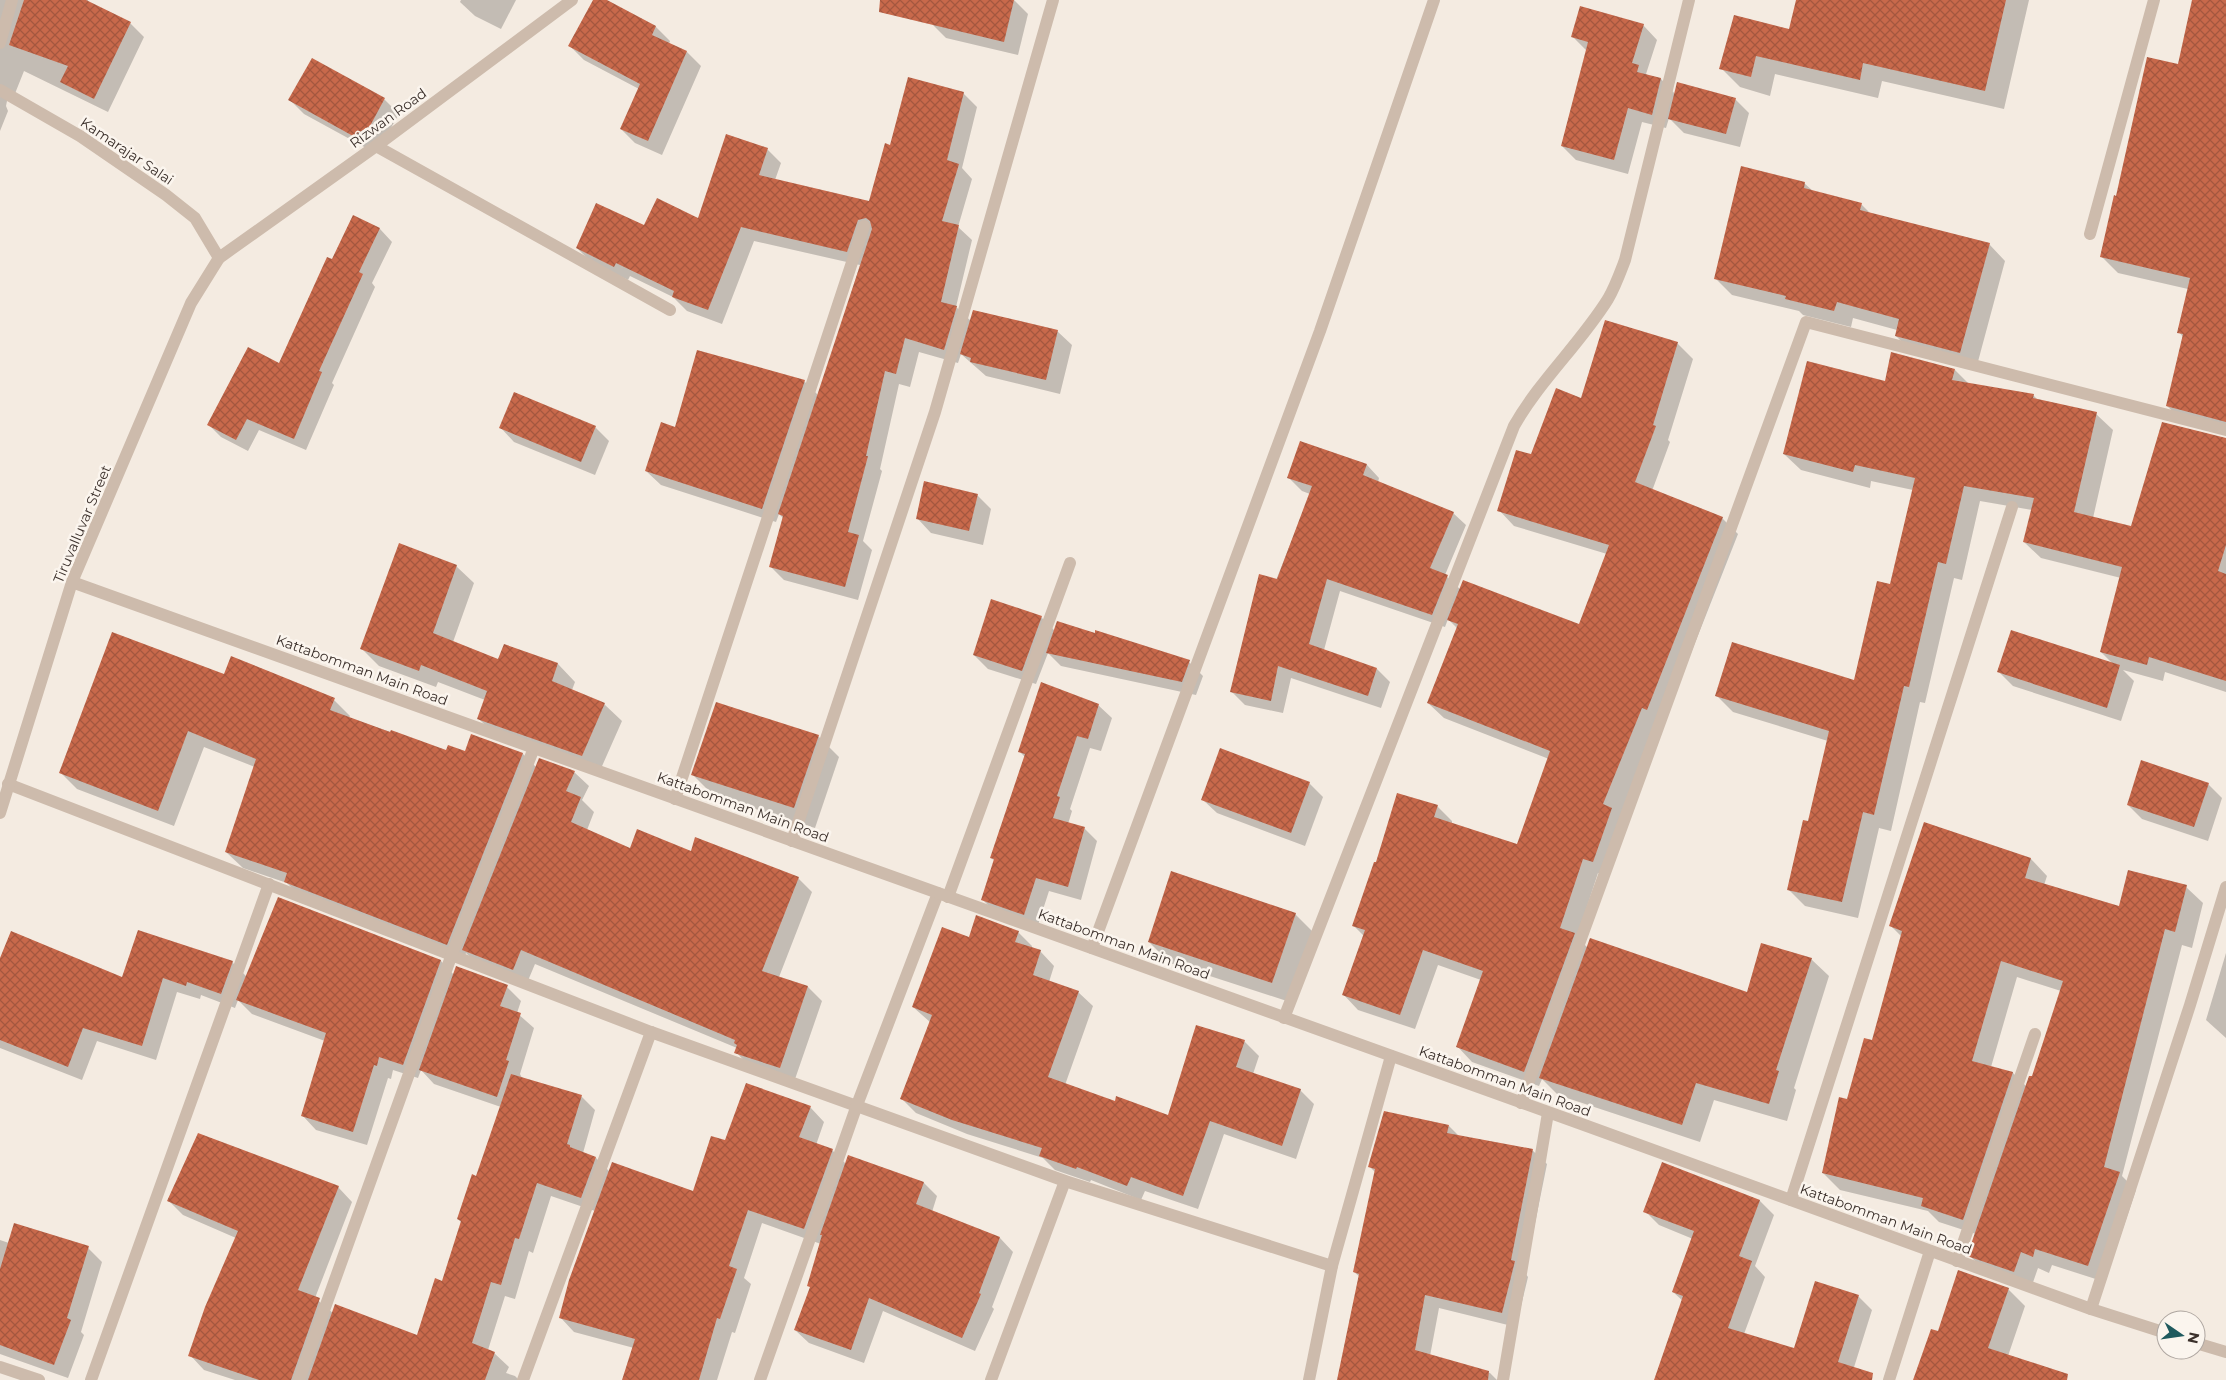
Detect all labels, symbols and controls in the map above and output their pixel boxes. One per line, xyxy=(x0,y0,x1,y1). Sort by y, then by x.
street label: Rizwan Road xyxy=(346,84,430,152)
street label: Kamarajar Salai xyxy=(77,113,177,189)
street label: Tiruvalluvar Street xyxy=(49,462,115,586)
street label: Kattabomman Main Road xyxy=(274,630,450,710)
street label: Kattabomman Main Road xyxy=(655,767,831,847)
street label: Kattabomman Main Road xyxy=(1036,904,1212,984)
street label: Kattabomman Main Road xyxy=(1417,1041,1593,1121)
street label: Kattabomman Main Road xyxy=(1798,1179,1974,1259)
north arrow xyxy=(2156,1310,2206,1360)
text: N xyxy=(2184,1330,2204,1345)

